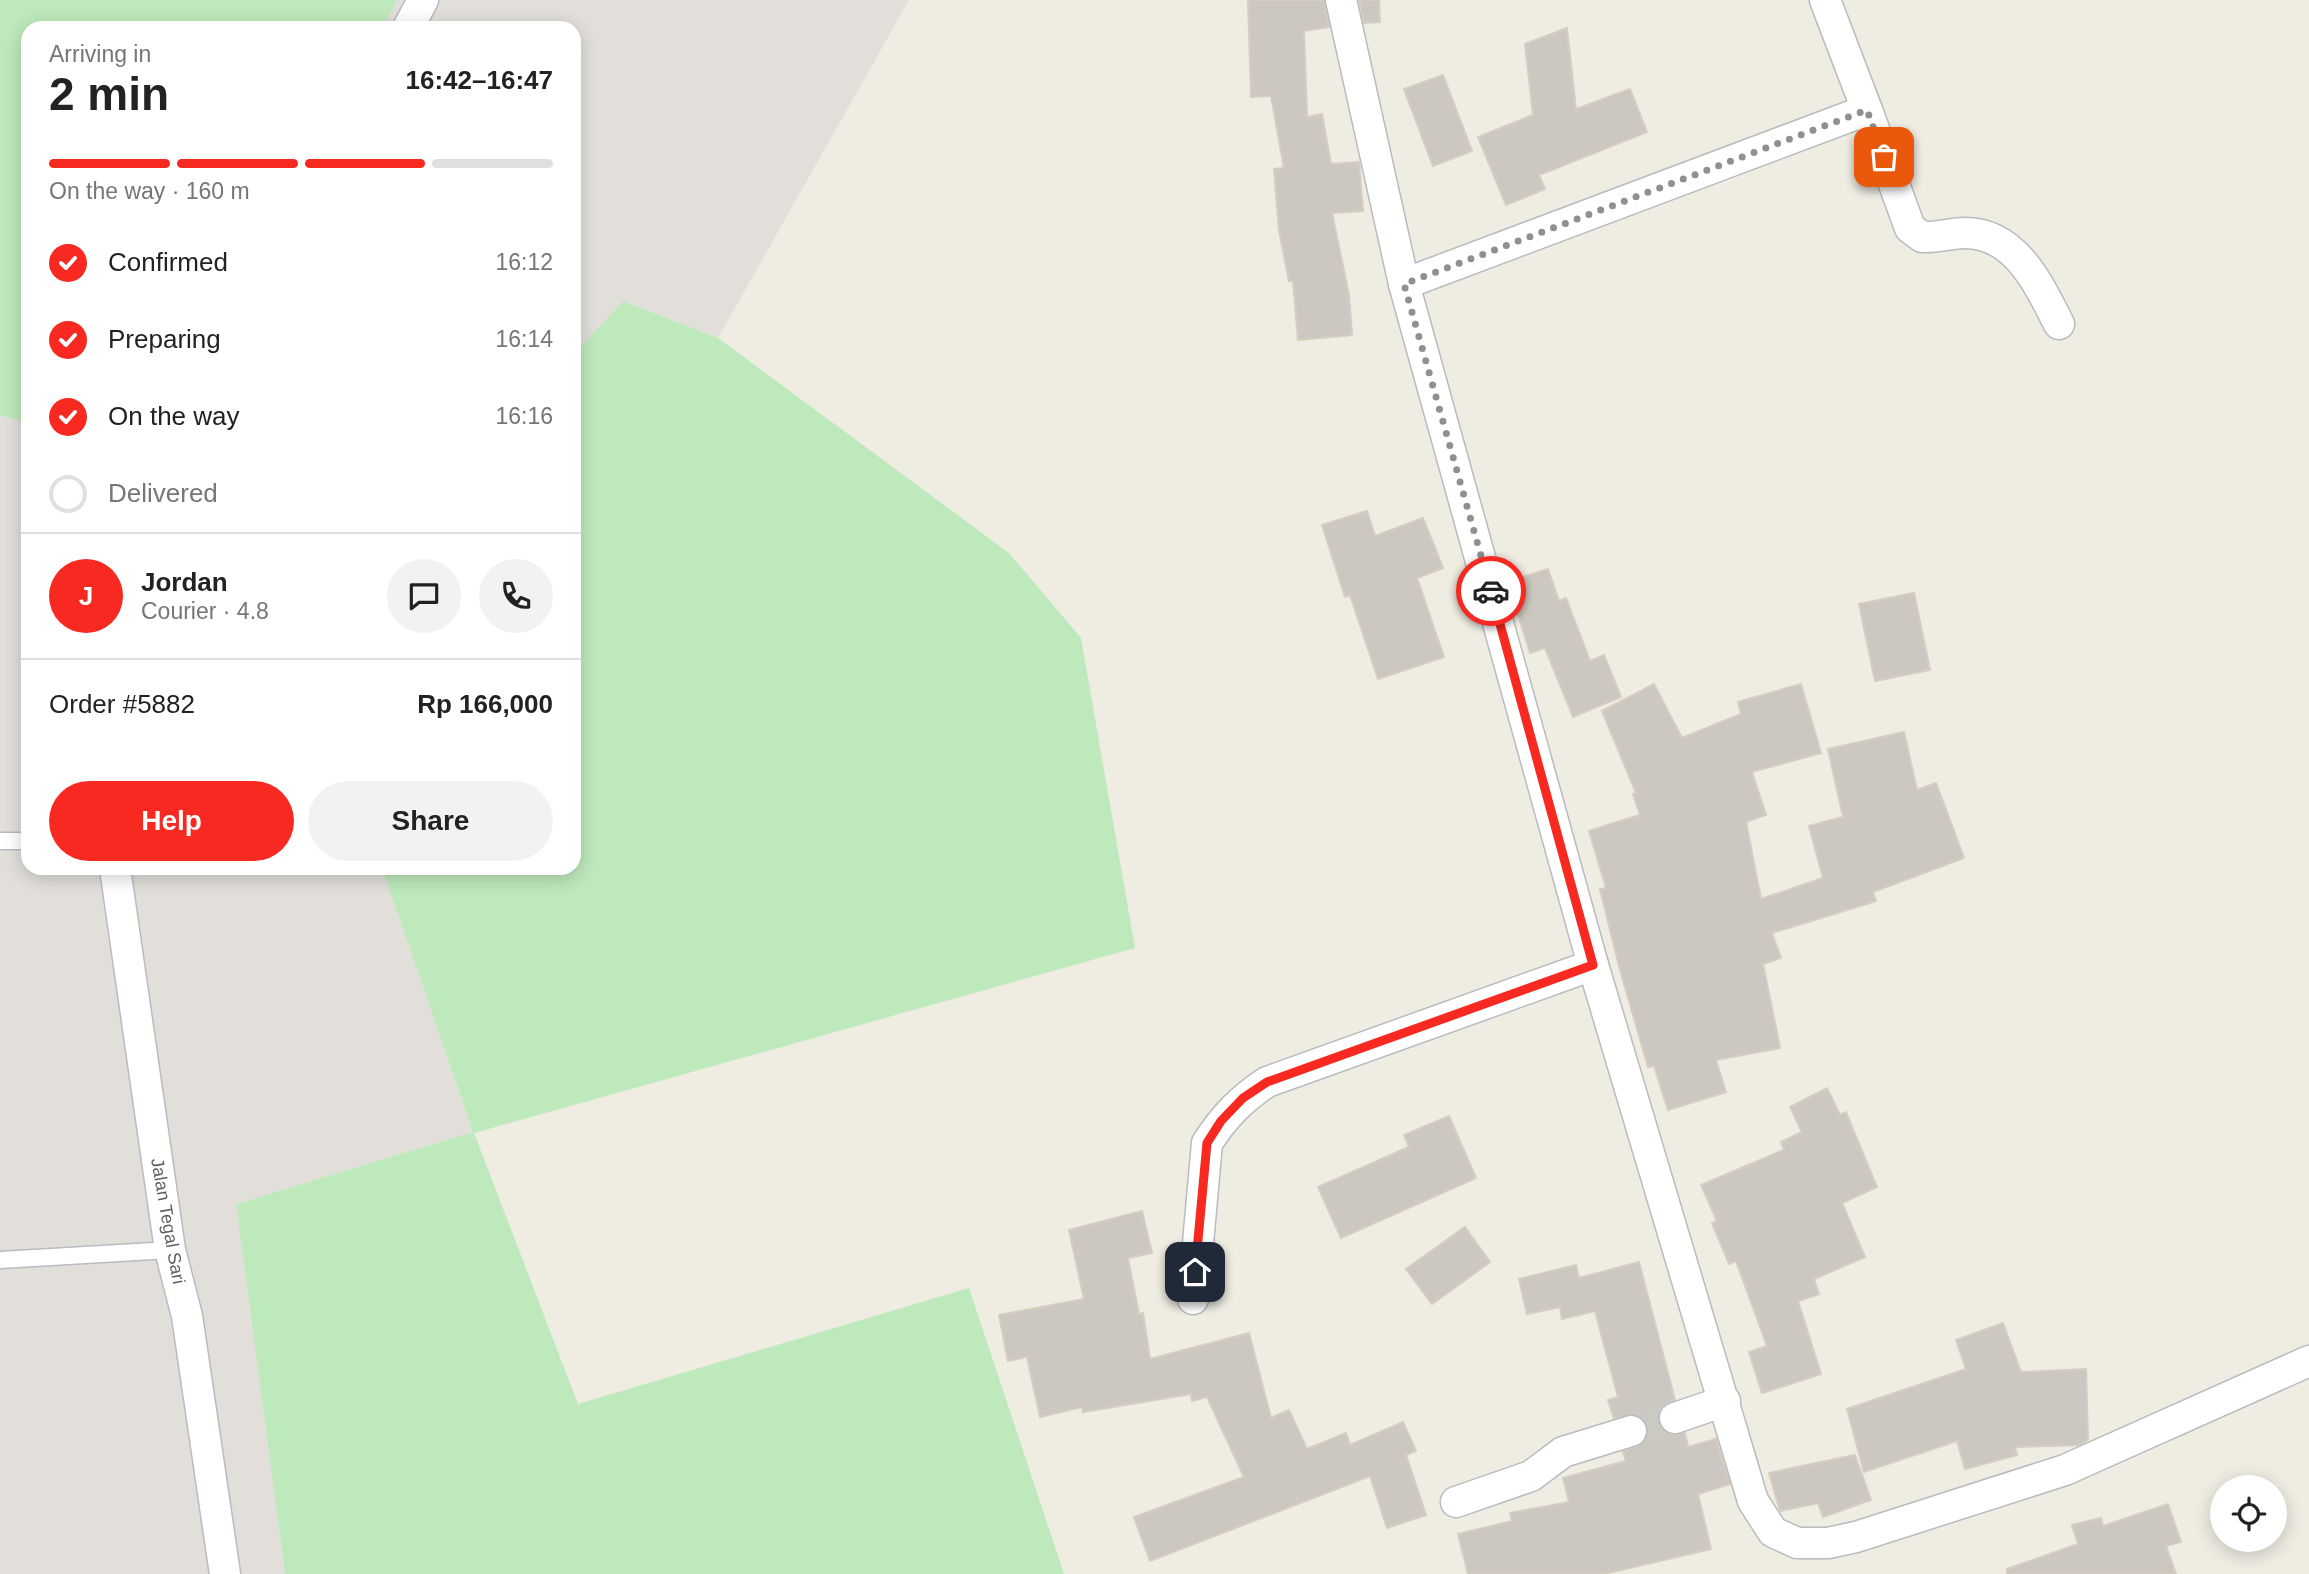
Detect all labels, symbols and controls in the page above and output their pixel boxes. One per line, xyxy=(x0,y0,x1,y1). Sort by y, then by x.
text: Arriving in xyxy=(49,41,151,67)
text: 16:42–16:47 xyxy=(406,65,553,95)
text: 2 min xyxy=(49,68,169,120)
pin xyxy=(1854,127,1914,187)
icon: bag xyxy=(1865,138,1903,176)
text: On the way · 160 m xyxy=(49,178,250,204)
icon: check xyxy=(49,244,87,282)
text: Confirmed xyxy=(108,247,228,277)
text: 16:12 xyxy=(495,249,553,275)
icon: check xyxy=(49,321,87,359)
text: Preparing xyxy=(108,324,221,354)
text: 16:14 xyxy=(495,326,553,352)
icon: check xyxy=(49,398,87,436)
text: On the way xyxy=(108,401,240,431)
text: 16:16 xyxy=(495,403,553,429)
text: Delivered xyxy=(108,478,218,508)
courier xyxy=(1456,556,1526,626)
button: chat xyxy=(387,559,461,633)
button: phone xyxy=(479,559,553,633)
text: Jordan xyxy=(141,567,228,597)
icon: car xyxy=(1472,572,1510,610)
text: J xyxy=(79,581,93,611)
text: Courier · 4.8 xyxy=(141,598,269,624)
text: Order #5882 xyxy=(49,689,195,719)
text: Rp 166,000 xyxy=(417,689,553,719)
button: Help xyxy=(49,781,294,861)
button: Share xyxy=(308,781,553,861)
street label: Jalan Tegal Sari xyxy=(147,1156,189,1286)
pin xyxy=(1165,1242,1225,1302)
icon: home xyxy=(1176,1253,1214,1291)
map controls xyxy=(2210,1475,2287,1552)
button: locate xyxy=(2210,1475,2287,1552)

